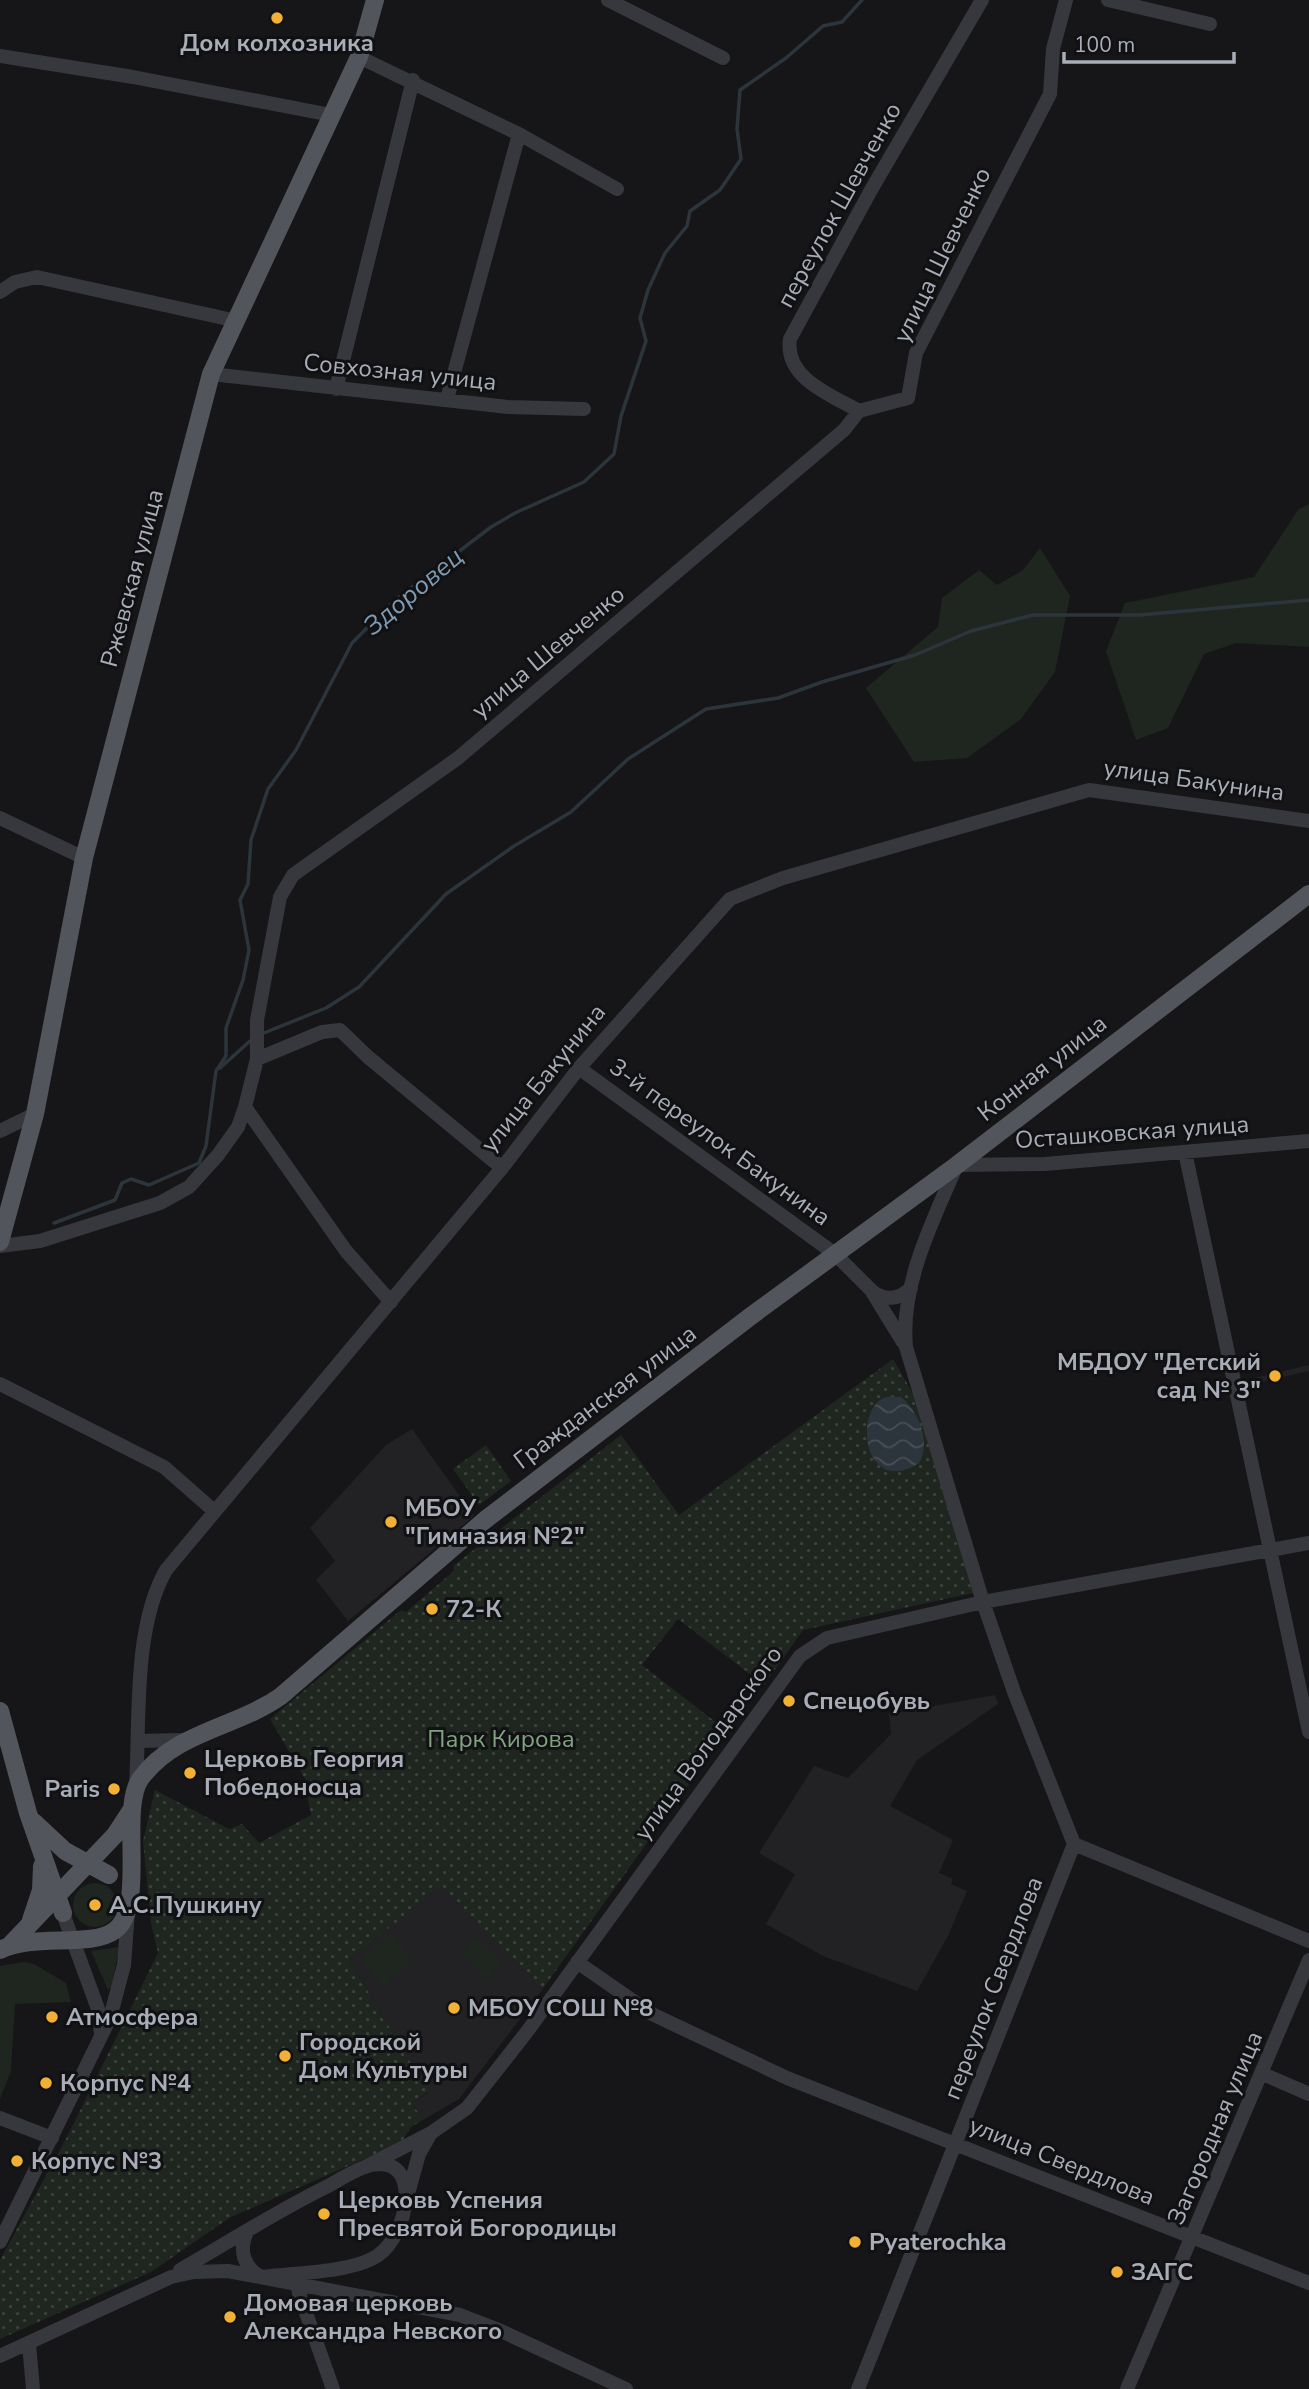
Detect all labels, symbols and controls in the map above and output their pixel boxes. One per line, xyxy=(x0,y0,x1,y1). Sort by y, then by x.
marker: Дом колхозника xyxy=(269,10,285,26)
scale bar xyxy=(1064,21,1234,65)
place label: Дом колхозника xyxy=(180,27,374,59)
text: 100 m xyxy=(1074,31,1135,59)
street label: переулок Шевченко xyxy=(769,97,909,313)
street label: улица Шевченко xyxy=(886,162,998,348)
street label: Совхозная улица xyxy=(302,346,498,398)
street label: Ржевская улица xyxy=(93,485,171,671)
water label: Здоровец xyxy=(356,539,471,644)
street label: улица Шевченко xyxy=(465,578,631,726)
street label: улица Бакунина xyxy=(1102,751,1286,809)
street label: улица Бакунина xyxy=(473,997,613,1159)
street label: Конная улица xyxy=(971,1007,1113,1129)
street label: 3-й переулок Бакунина xyxy=(603,1051,837,1233)
street label: Осташковская улица xyxy=(1014,1108,1250,1156)
street label: Гражданская улица xyxy=(507,1318,703,1476)
place label: МБДОУ "Детский сад № 3" xyxy=(1057,1346,1261,1406)
marker: МБДОУ "Детский сад № 3" xyxy=(1267,1368,1283,1384)
place label: МБОУ "Гимназия №2" xyxy=(405,1492,585,1552)
marker: МБОУ "Гимназия №2" xyxy=(383,1514,399,1530)
place label: 72-К xyxy=(446,1593,502,1625)
marker: 72-К xyxy=(424,1601,440,1617)
street label: улица Володарского xyxy=(627,1639,789,1847)
place label: Спецобувь xyxy=(803,1685,930,1717)
marker: Спецобувь xyxy=(781,1693,797,1709)
park label: Парк Кирова xyxy=(427,1723,575,1755)
place label: Церковь Георгия Победоносца xyxy=(204,1743,404,1803)
marker: Церковь Георгия Победоносца xyxy=(182,1765,198,1781)
place label: Paris xyxy=(45,1773,100,1805)
marker: Paris xyxy=(106,1781,122,1797)
street label: переулок Свердлова xyxy=(936,1872,1050,2104)
place label: А.С.Пушкину xyxy=(109,1889,262,1921)
marker: А.С.Пушкину xyxy=(87,1897,103,1913)
place label: МБОУ СОШ №8 xyxy=(468,1992,654,2024)
marker: МБОУ СОШ №8 xyxy=(446,2000,462,2016)
place label: Атмосфера xyxy=(66,2001,198,2033)
marker: Атмосфера xyxy=(44,2009,60,2025)
place label: Городской Дом Культуры xyxy=(299,2026,468,2086)
street label: Загородная улица xyxy=(1160,2026,1270,2230)
marker: Городской Дом Культуры xyxy=(277,2048,293,2064)
place label: Корпус №4 xyxy=(60,2067,191,2099)
marker: Корпус №4 xyxy=(38,2075,54,2091)
street label: улица Свердлова xyxy=(965,2109,1159,2213)
place label: Корпус №3 xyxy=(31,2145,162,2177)
marker: Корпус №3 xyxy=(9,2153,25,2169)
place label: Церковь Успения Пресвятой Богородицы xyxy=(338,2184,617,2244)
marker: Церковь Успения Пресвятой Богородицы xyxy=(316,2206,332,2222)
place label: Pyaterochka xyxy=(869,2226,1007,2258)
marker: Pyaterochka xyxy=(847,2234,863,2250)
place label: ЗАГС xyxy=(1131,2256,1193,2288)
marker: ЗАГС xyxy=(1109,2264,1125,2280)
place label: Домовая церковь Александра Невского xyxy=(244,2287,502,2347)
marker: Домовая церковь Александра Невского xyxy=(222,2309,238,2325)

